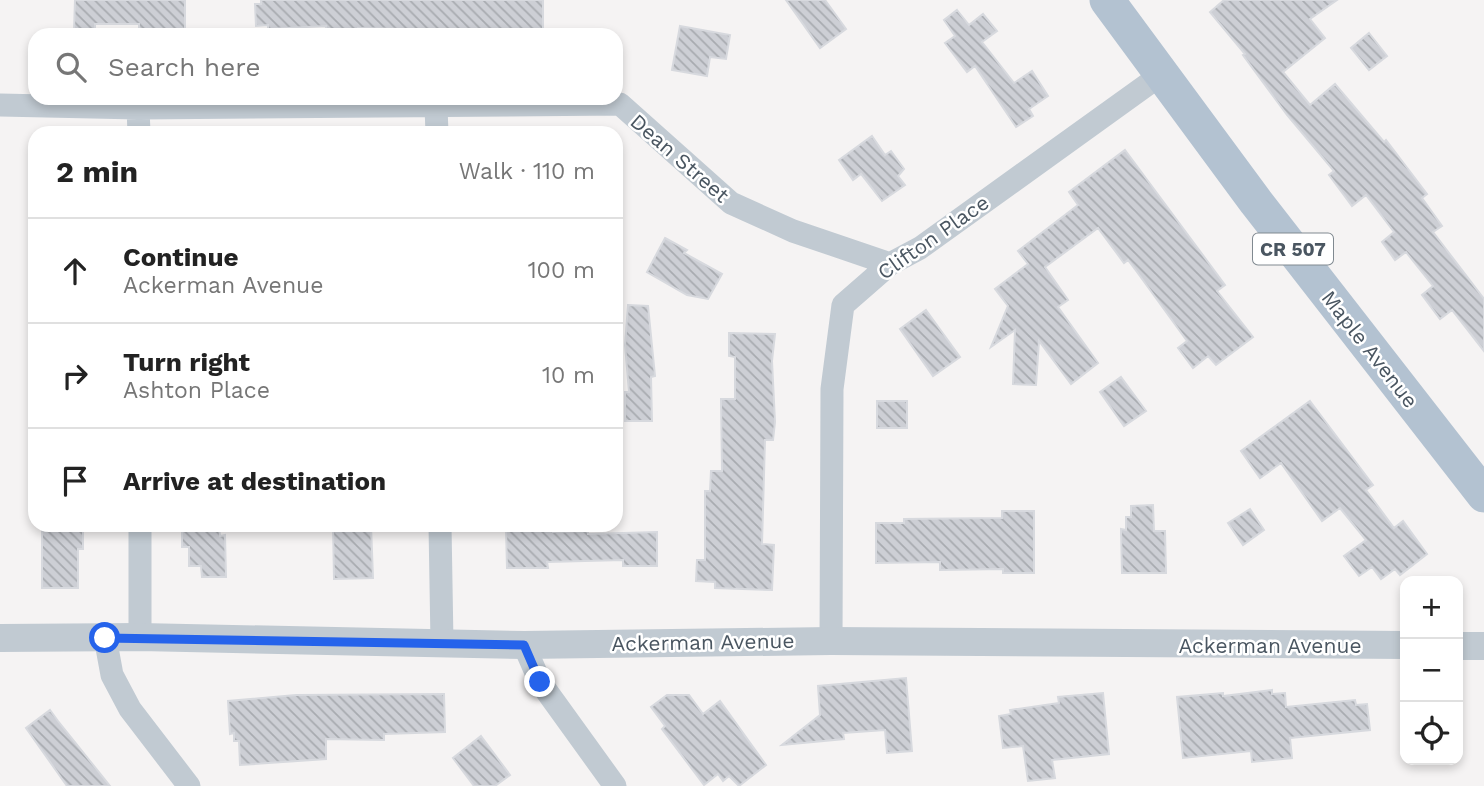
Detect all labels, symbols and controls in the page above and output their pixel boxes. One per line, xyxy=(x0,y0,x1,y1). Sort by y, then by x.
search box xyxy=(28,28,623,105)
icon: search xyxy=(52,48,90,86)
text: Search here xyxy=(108,52,260,82)
street label: Dean Street xyxy=(626,108,735,208)
text: 2 min xyxy=(56,154,138,189)
text: Walk · 110 m xyxy=(459,158,595,185)
street label: Clifton Place xyxy=(873,189,993,285)
road number: CR 507 xyxy=(1253,233,1333,264)
text: Continue xyxy=(123,242,239,272)
icon: ahead xyxy=(56,252,94,290)
text: 100 m xyxy=(528,257,595,284)
text: Ackerman Avenue xyxy=(123,272,324,299)
street label: Maple Avenue xyxy=(1316,285,1424,413)
text: Turn right xyxy=(123,347,250,377)
icon: right xyxy=(56,357,94,395)
text: 10 m xyxy=(542,362,595,389)
text: Ashton Place xyxy=(123,377,270,404)
icon: arrive xyxy=(56,462,94,500)
text: Arrive at destination xyxy=(123,466,386,496)
map controls xyxy=(1400,576,1463,765)
button: + xyxy=(1400,576,1463,639)
route start xyxy=(89,622,120,653)
street label: Ackerman Avenue xyxy=(611,628,795,656)
street label: Ackerman Avenue xyxy=(1178,633,1362,658)
button: − xyxy=(1400,639,1463,702)
route end xyxy=(524,666,555,697)
button: locate xyxy=(1400,702,1463,765)

